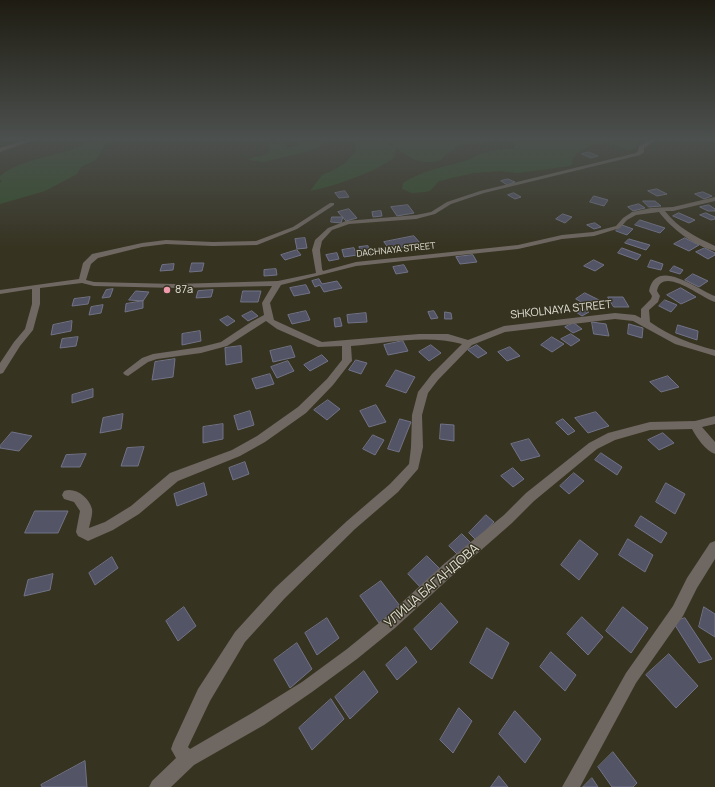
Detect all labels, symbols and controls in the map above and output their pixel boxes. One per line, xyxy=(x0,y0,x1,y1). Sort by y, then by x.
street label: DACHNAYA STREET xyxy=(356,240,436,260)
place label: 87а xyxy=(175,283,193,297)
marker: 87а xyxy=(162,285,172,295)
street label: SHKOLNAYA STREET xyxy=(510,298,612,322)
street label: УЛИЦА БАГАНДОВА xyxy=(382,541,482,631)

